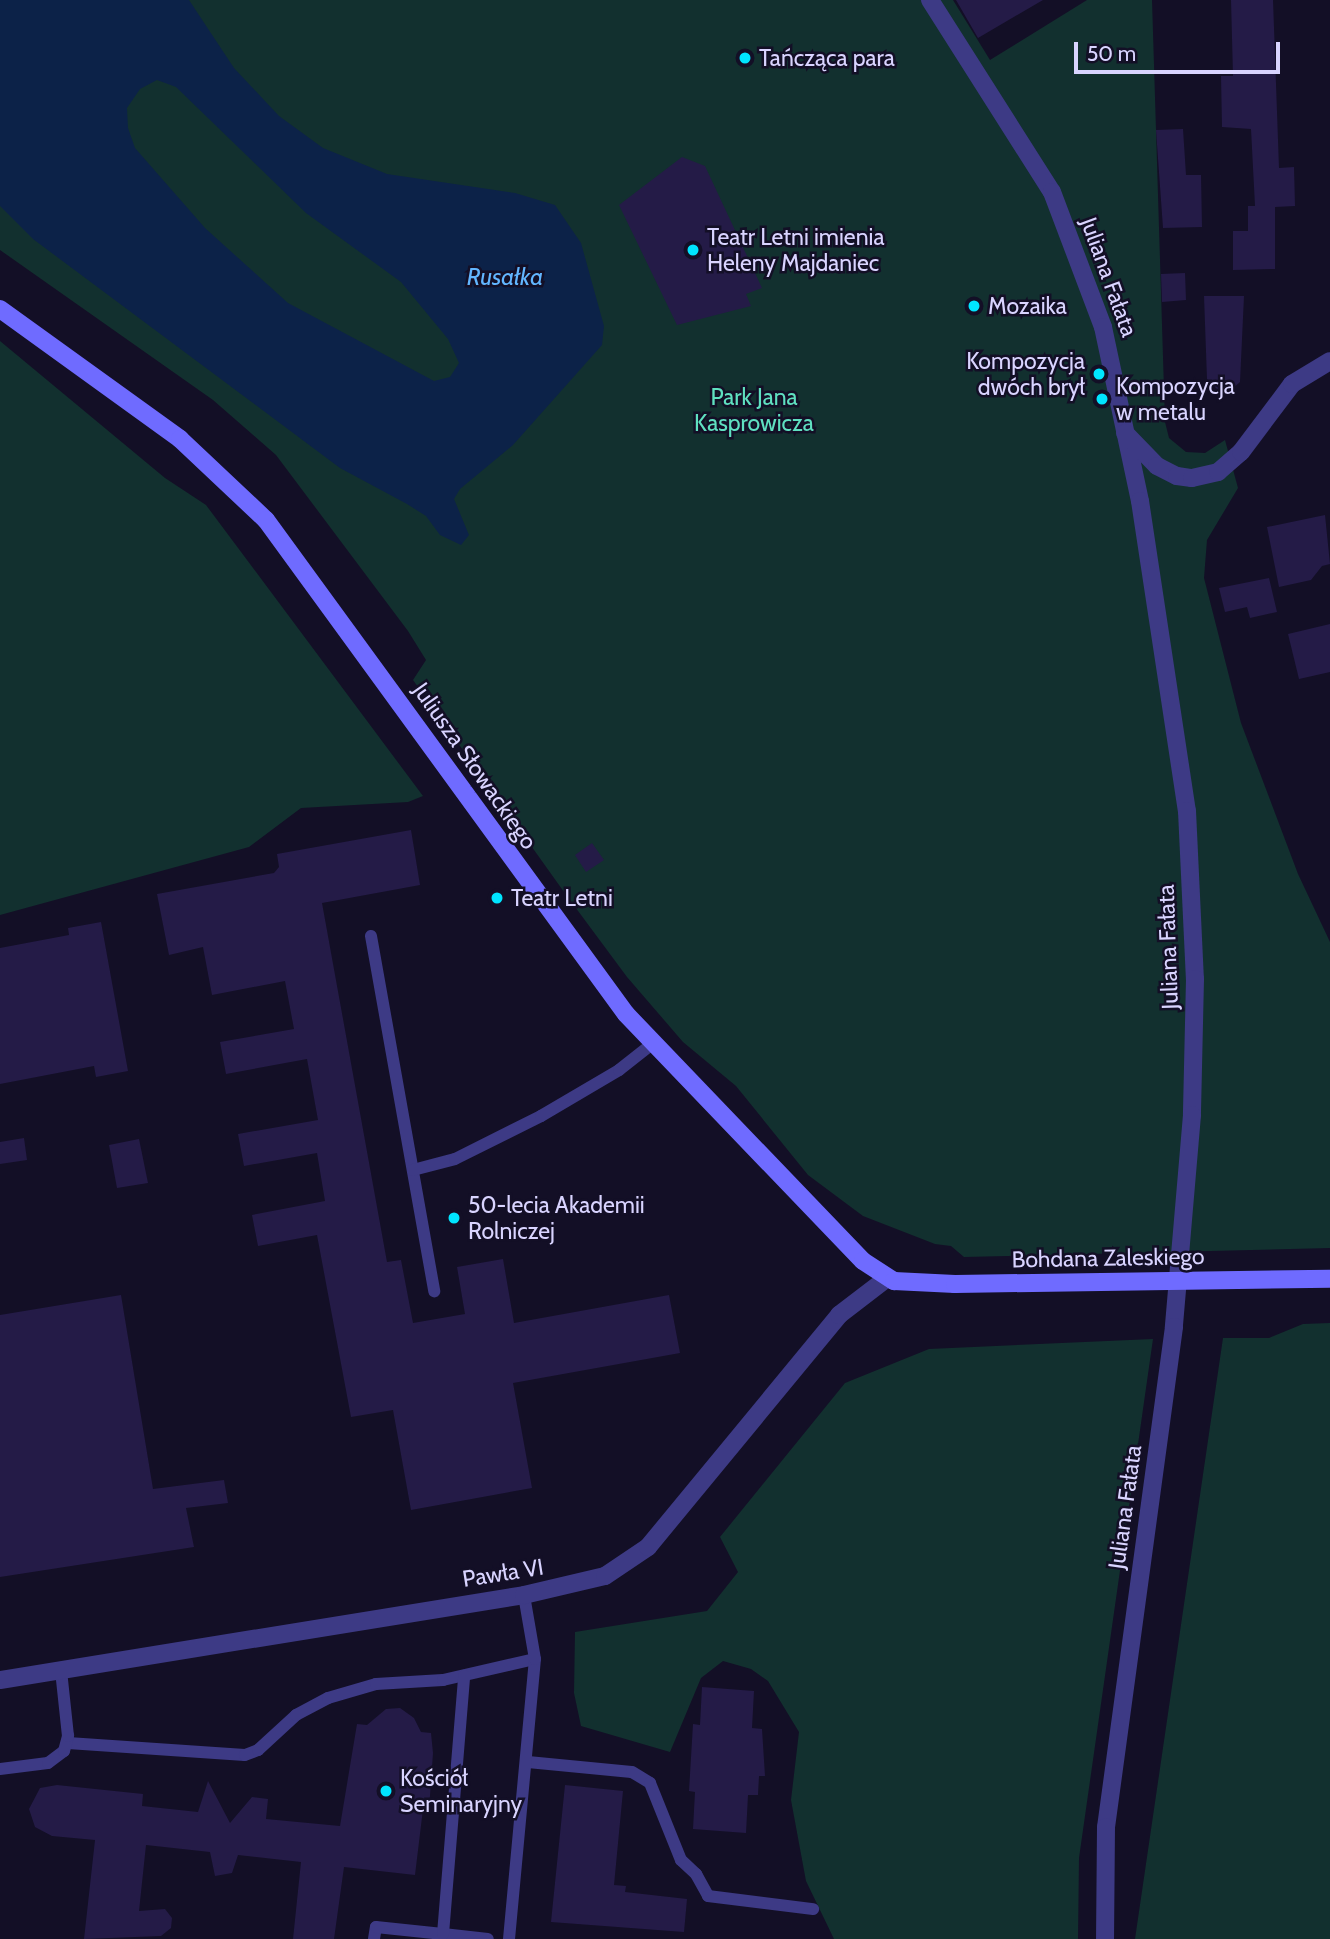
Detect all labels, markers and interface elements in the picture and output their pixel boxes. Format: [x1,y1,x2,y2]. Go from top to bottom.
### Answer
scale bar [1078,28,1284,72]
text: 50 m [1087,41,1136,66]
place label: Tańcząca para [759,44,895,72]
marker: Tańcząca para [737,50,753,66]
street label: Juliana Fałata [1075,214,1143,340]
place label: Teatr Letni imienia Heleny Majdaniec [707,223,884,277]
marker: Teatr Letni imienia Heleny Majdaniec [685,242,701,258]
water label: Rusałka [467,263,543,291]
place label: Mozaika [988,292,1067,320]
marker: Mozaika [966,298,982,314]
place label: Kompozycja dwóch brył [966,347,1085,401]
marker: Kompozycja dwóch brył [1091,366,1107,382]
place label: Kompozycja w metalu [1116,372,1235,426]
park label: Park Jana Kasprowicza [694,383,814,437]
marker: Kompozycja w metalu [1094,391,1110,407]
street label: Juliusza Słowackiego [407,677,543,855]
place label: Teatr Letni [511,884,613,912]
street label: Juliana Fałata [1152,884,1184,1010]
marker: Teatr Letni [489,890,505,906]
place label: 50-lecia Akademii Rolniczej [468,1191,645,1245]
marker: 50-lecia Akademii Rolniczej [446,1210,462,1226]
street label: Bohdana Zaleskiego [1011,1243,1205,1273]
street label: Juliana Fałata [1103,1443,1147,1571]
street label: Pawła VI [460,1553,546,1593]
place label: Kościół Seminaryjny [400,1764,522,1818]
marker: Kościół Seminaryjny [378,1783,394,1799]

